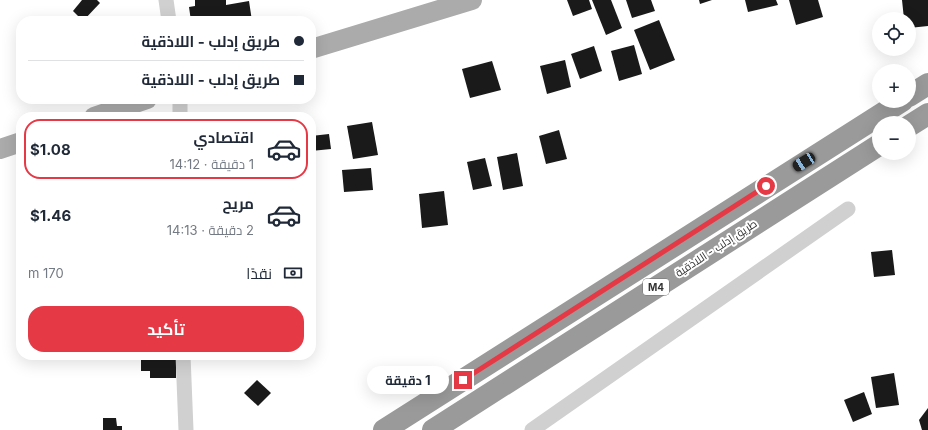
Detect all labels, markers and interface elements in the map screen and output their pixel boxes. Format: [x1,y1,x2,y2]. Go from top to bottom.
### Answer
map controls [872,12,916,160]
button: locate [872,12,916,56]
text: طريق إدلب - اللاذقية [142,32,280,51]
button: + [872,64,916,108]
text: طريق إدلب - اللاذقية [142,70,280,89]
button: − [872,116,916,160]
text: اقتصادي [194,128,254,147]
icon: car [266,131,302,167]
text: $1.08 [30,140,71,159]
car [791,151,817,173]
text: 1 دقيقة · 14:12 [170,156,254,172]
route start [757,177,775,195]
text: مريح [222,194,254,213]
icon: car [266,197,302,233]
text: $1.46 [30,206,71,225]
street label: طريق إدلب - اللاذقية [672,216,760,280]
text: 2 دقيقة · 14:13 [167,222,254,238]
icon: cash [282,262,304,284]
text: نقدًا [246,264,272,283]
text: 170 m [28,265,64,281]
road number: M4 [643,279,669,295]
button: تأكيد [28,306,304,352]
callout: 1 دقيقة [367,366,449,394]
route end [454,371,472,389]
text: 1 دقيقة [385,372,431,388]

